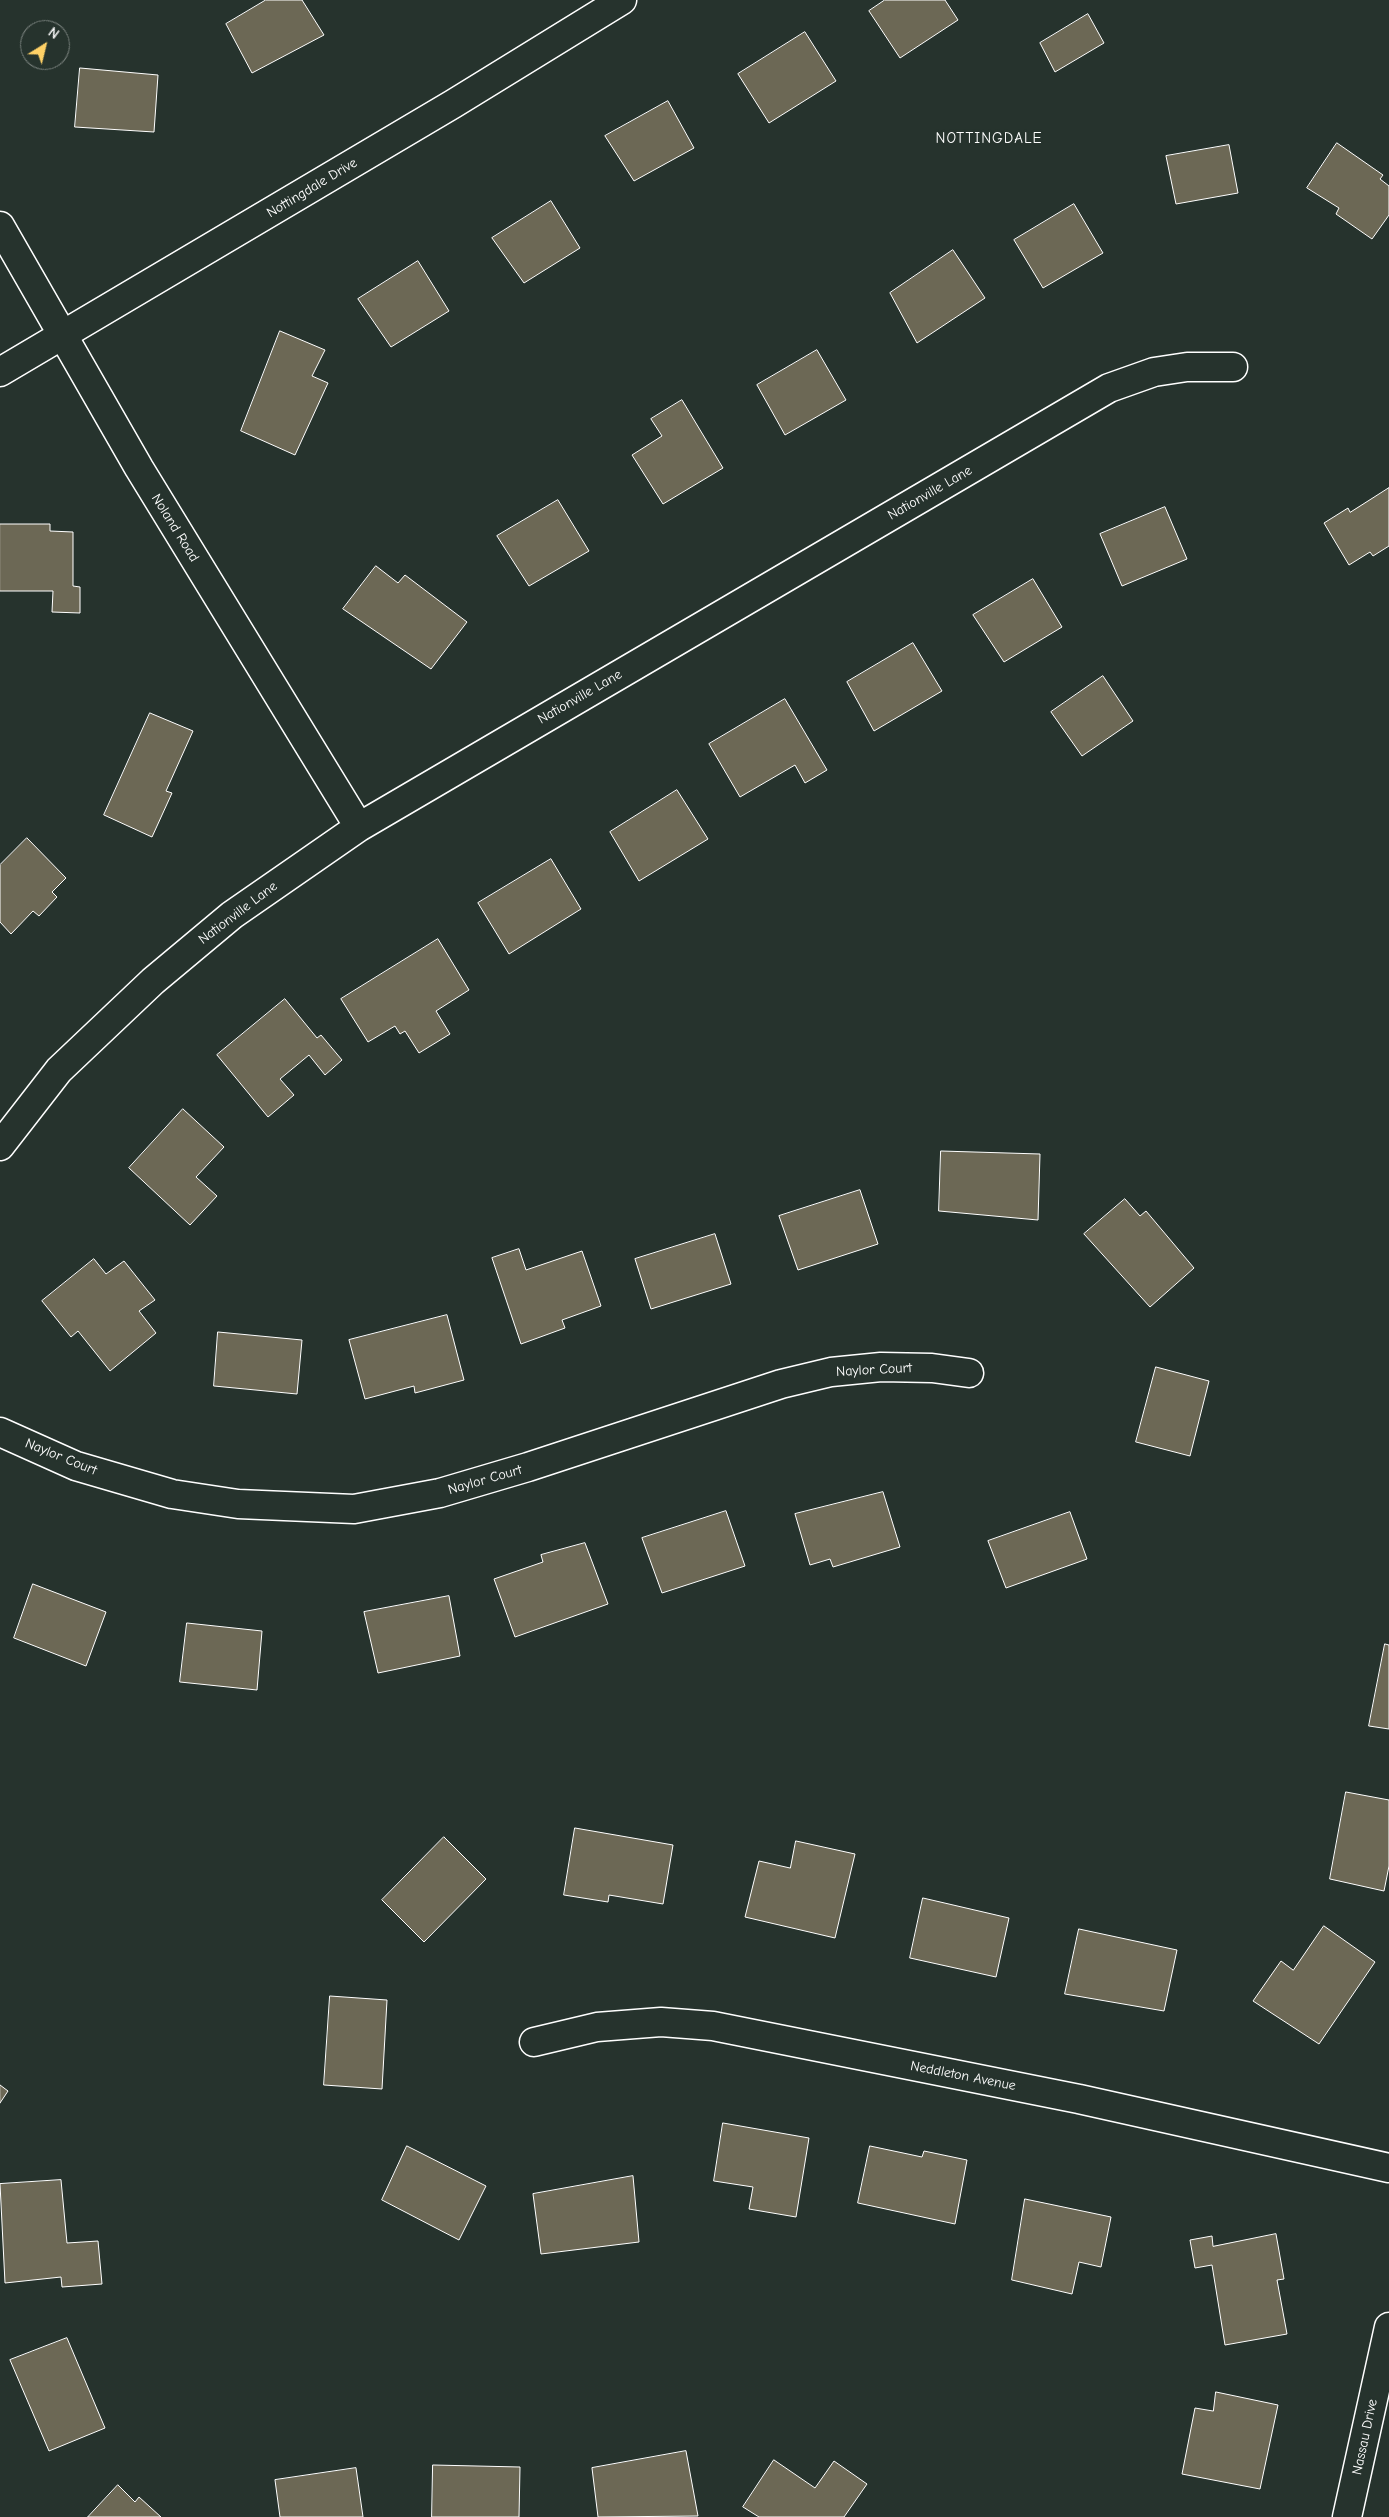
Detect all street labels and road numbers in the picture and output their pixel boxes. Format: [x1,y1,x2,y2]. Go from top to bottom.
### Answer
street label: Nottingdale Drive [264,154,360,222]
street label: Nationville Lane [885,462,975,524]
street label: Noland Road [147,491,203,565]
street label: Nationville Lane [535,666,625,728]
street label: Nationville Lane [195,878,281,948]
street label: Naylor Court [836,1360,912,1380]
street label: Naylor Court [23,1435,99,1479]
street label: Naylor Court [446,1461,524,1499]
street label: Neddleton Avenue [909,2058,1017,2094]
street label: Nassau Drive [1349,2397,1381,2477]

